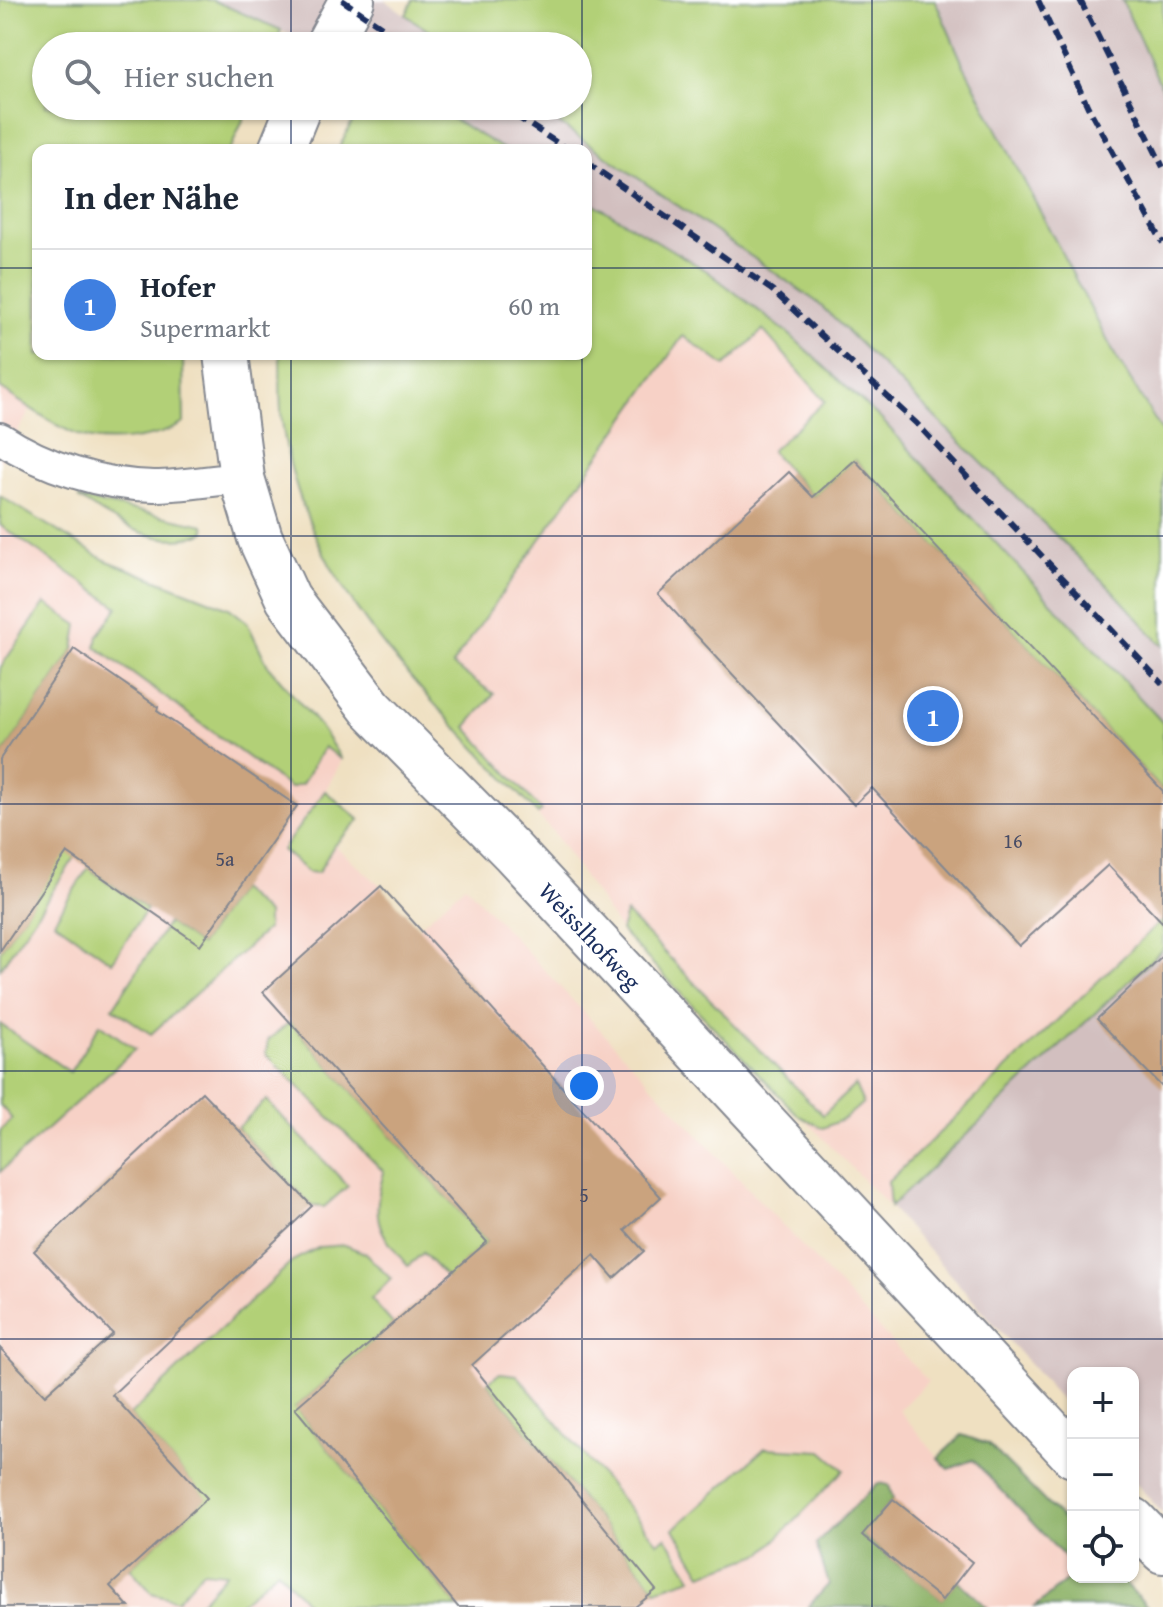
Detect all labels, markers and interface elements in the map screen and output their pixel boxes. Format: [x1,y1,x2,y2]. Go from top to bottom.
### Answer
search box [32,32,592,120]
icon: search [60,54,104,98]
text: Hier suchen [124,54,274,98]
text: In der Nähe [64,172,239,221]
text: Hofer [140,264,216,308]
text: 1 [83,286,97,325]
text: 60 m [508,286,560,325]
text: Supermarkt [140,308,270,347]
pin: 1 [907,686,959,746]
house number: 16 [1003,826,1023,855]
house number: 5a [215,844,235,873]
street label: Weisslhofweg [531,874,649,998]
your location [564,1066,604,1106]
house number: 5 [579,1180,589,1209]
map controls [1067,1367,1139,1583]
button: + [1067,1367,1139,1439]
button: − [1067,1439,1139,1511]
button: locate [1067,1511,1139,1583]

